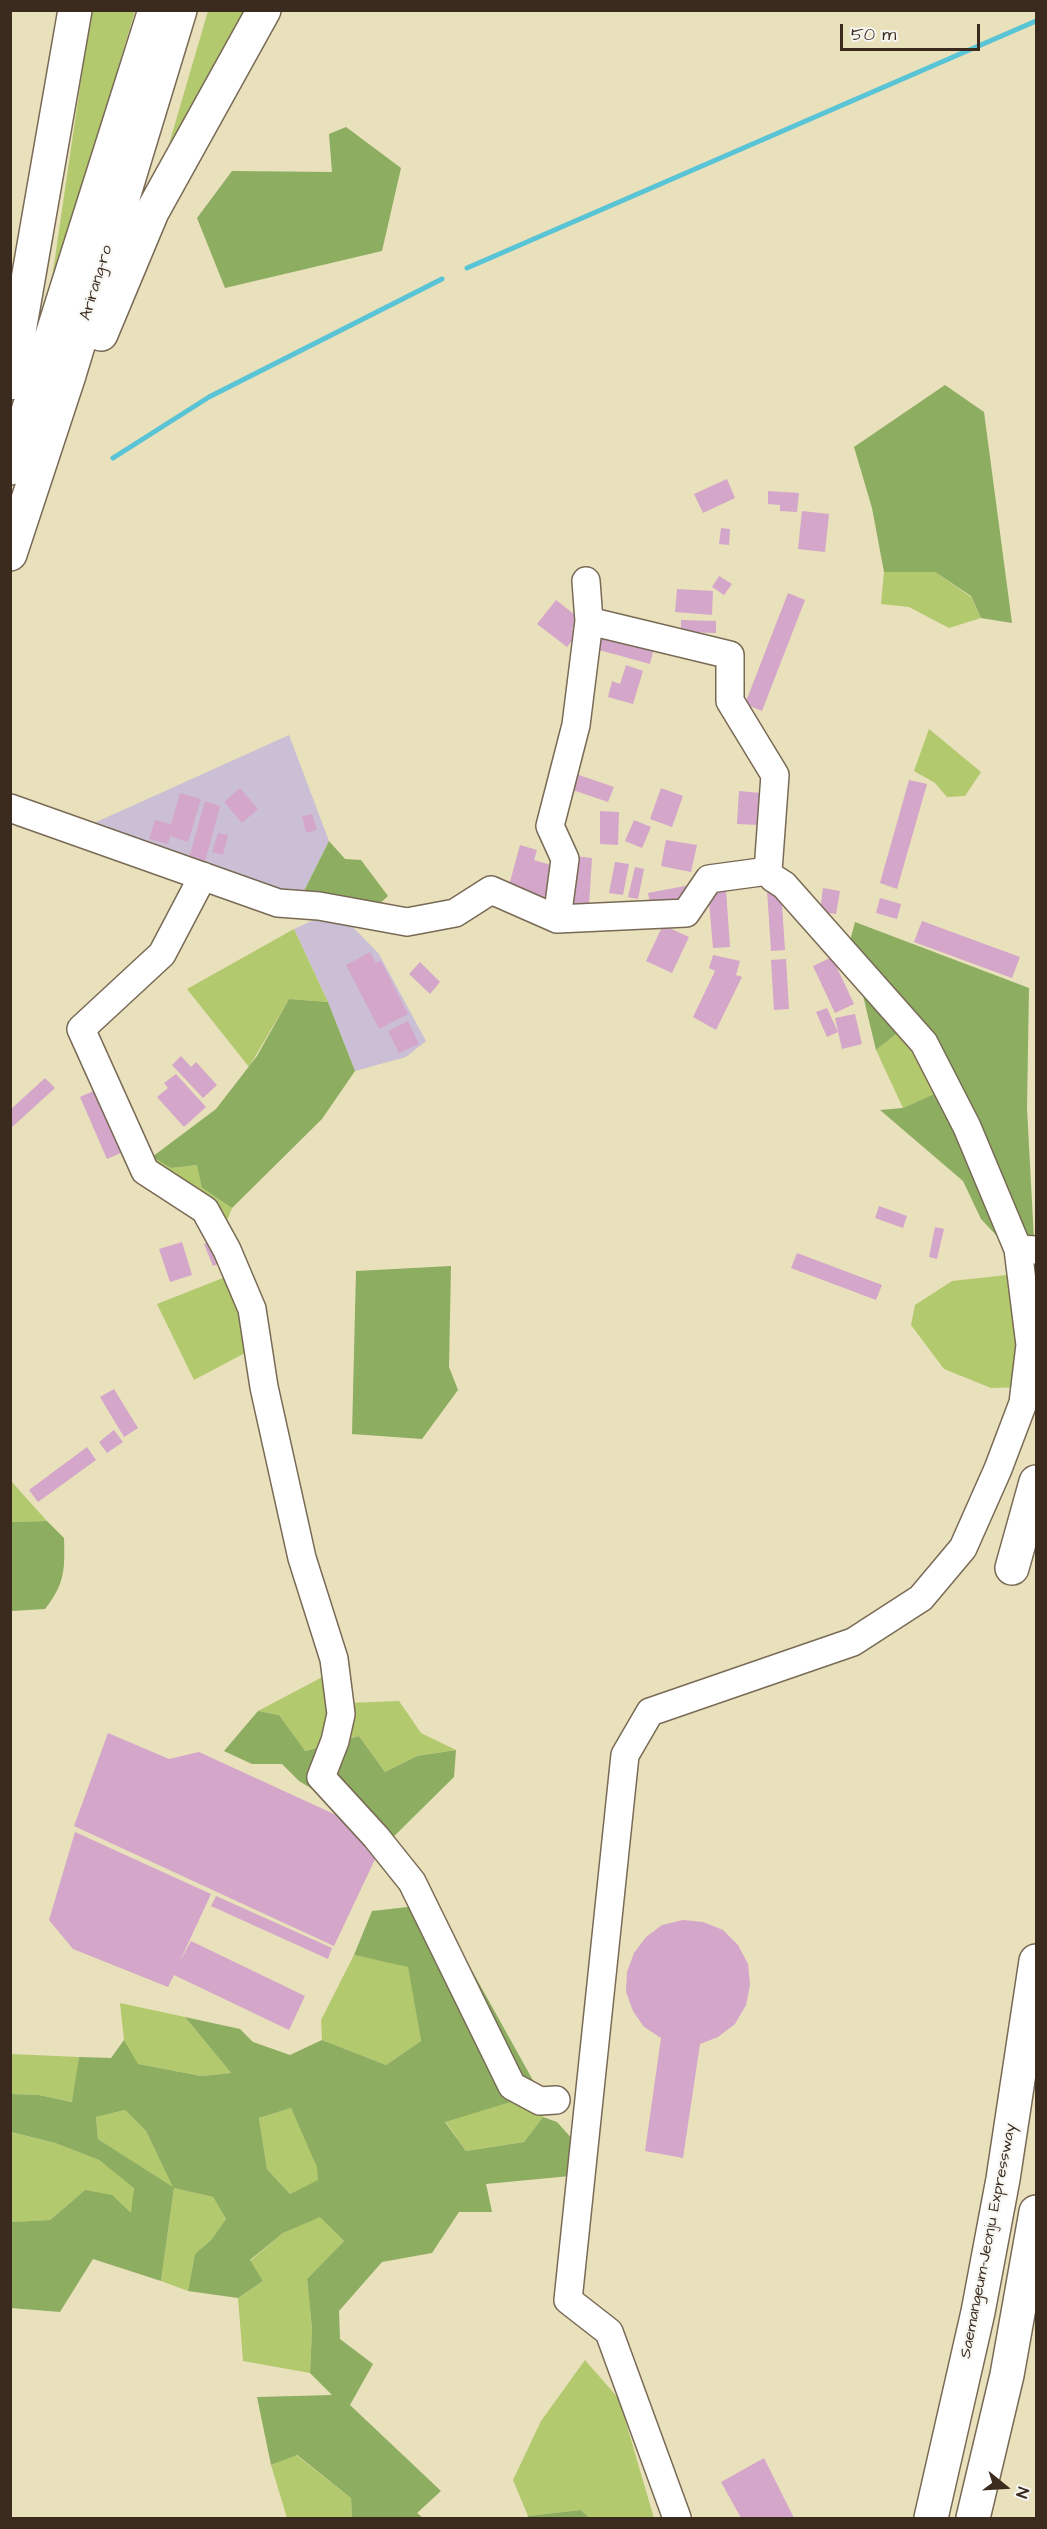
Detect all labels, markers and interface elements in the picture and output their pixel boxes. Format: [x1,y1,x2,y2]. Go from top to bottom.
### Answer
scale bar [843,12,982,50]
text: 50 m [851,22,896,47]
street label: Arirang-ro [76,243,118,323]
street label: Saemangeum-Jeonju Expressway [957,2122,1021,2360]
north arrow [975,2457,1035,2517]
text: N [1010,2484,1034,2501]

